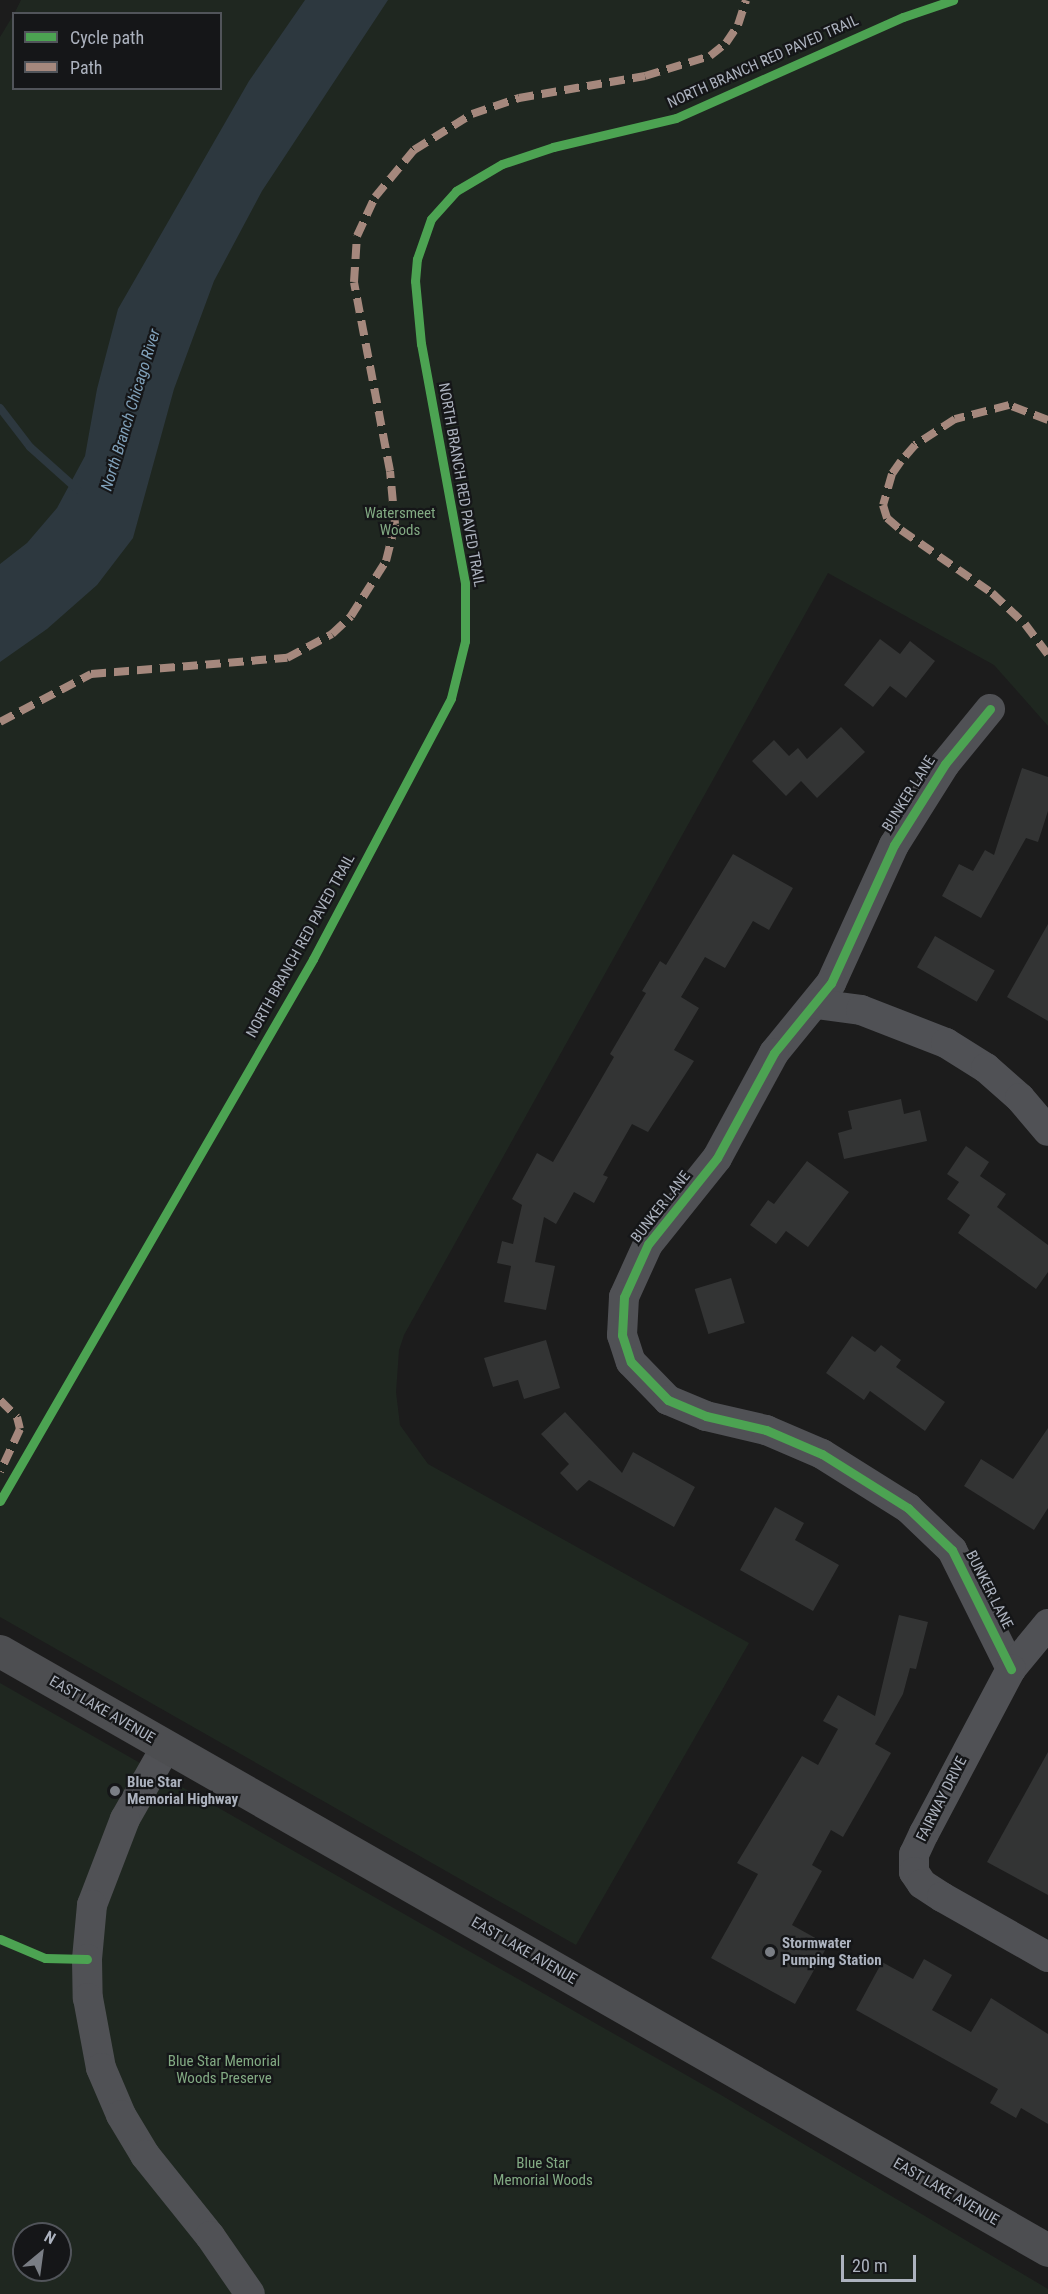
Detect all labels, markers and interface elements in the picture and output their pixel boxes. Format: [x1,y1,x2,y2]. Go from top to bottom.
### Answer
legend [12,12,222,90]
street label: NORTH BRANCH RED PAVED TRAIL [665,12,861,112]
text: Cycle path [70,27,144,48]
text: Path [70,57,103,78]
water label: North Branch Chicago River [97,327,165,493]
street label: NORTH BRANCH RED PAVED TRAIL [434,381,488,589]
park label: Watersmeet Woods [364,504,436,539]
street label: BUNKER LANE [879,753,939,835]
street label: NORTH BRANCH RED PAVED TRAIL [243,851,359,1041]
street label: BUNKER LANE [628,1168,694,1246]
street label: BUNKER LANE [962,1548,1016,1632]
street label: EAST LAKE AVENUE [46,1672,158,1748]
street label: FAIRWAY DRIVE [913,1754,971,1844]
place label: Blue Star Memorial Highway [127,1773,238,1808]
marker: Blue Star Memorial Highway [108,1784,122,1798]
street label: EAST LAKE AVENUE [468,1913,580,1989]
place label: Stormwater Pumping Station [782,1934,882,1969]
marker: Stormwater Pumping Station [763,1945,777,1959]
park label: Blue Star Memorial Woods Preserve [168,2052,280,2087]
park label: Blue Star Memorial Woods [493,2154,593,2189]
street label: EAST LAKE AVENUE [890,2154,1002,2230]
north arrow [12,2222,72,2282]
text: N [41,2227,59,2248]
scale bar [844,2243,919,2281]
text: 20 m [852,2255,887,2276]

